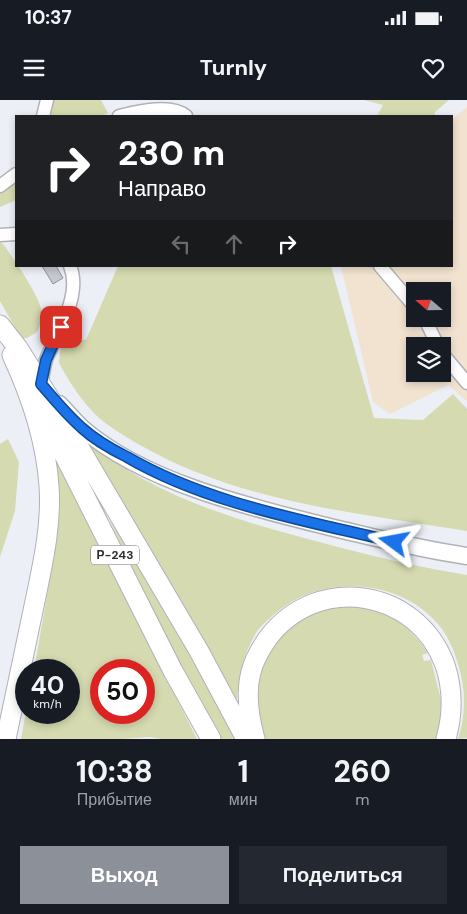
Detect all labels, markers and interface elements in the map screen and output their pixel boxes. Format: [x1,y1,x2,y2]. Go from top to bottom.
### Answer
text: 10:37 [25,5,72,30]
text: Turnly [200,53,267,82]
icon: menu [20,54,48,82]
icon: heart [419,54,447,82]
text: 230 m [118,130,225,176]
icon: right [35,135,100,200]
text: Направо [118,174,206,203]
icon: left [167,230,195,258]
icon: ahead [220,230,248,258]
icon: right [273,230,301,258]
north arrow [406,282,451,328]
map controls [406,282,451,382]
pin [40,306,82,348]
icon: arrive [47,313,75,341]
button: layers [406,337,451,382]
position arrow [367,515,419,567]
road number: Р-243 [91,546,139,564]
speed limit sign: 50 [90,659,155,724]
text: 40 [31,669,64,702]
text: km/h [33,696,62,712]
text: 10:38 [76,752,153,791]
text: 1 [238,752,249,791]
text: 260 [334,752,391,791]
text: Прибытие [77,789,152,810]
text: мин [229,789,258,810]
text: m [355,789,369,810]
button: Выход [20,846,229,904]
button: Поделиться [239,846,447,904]

